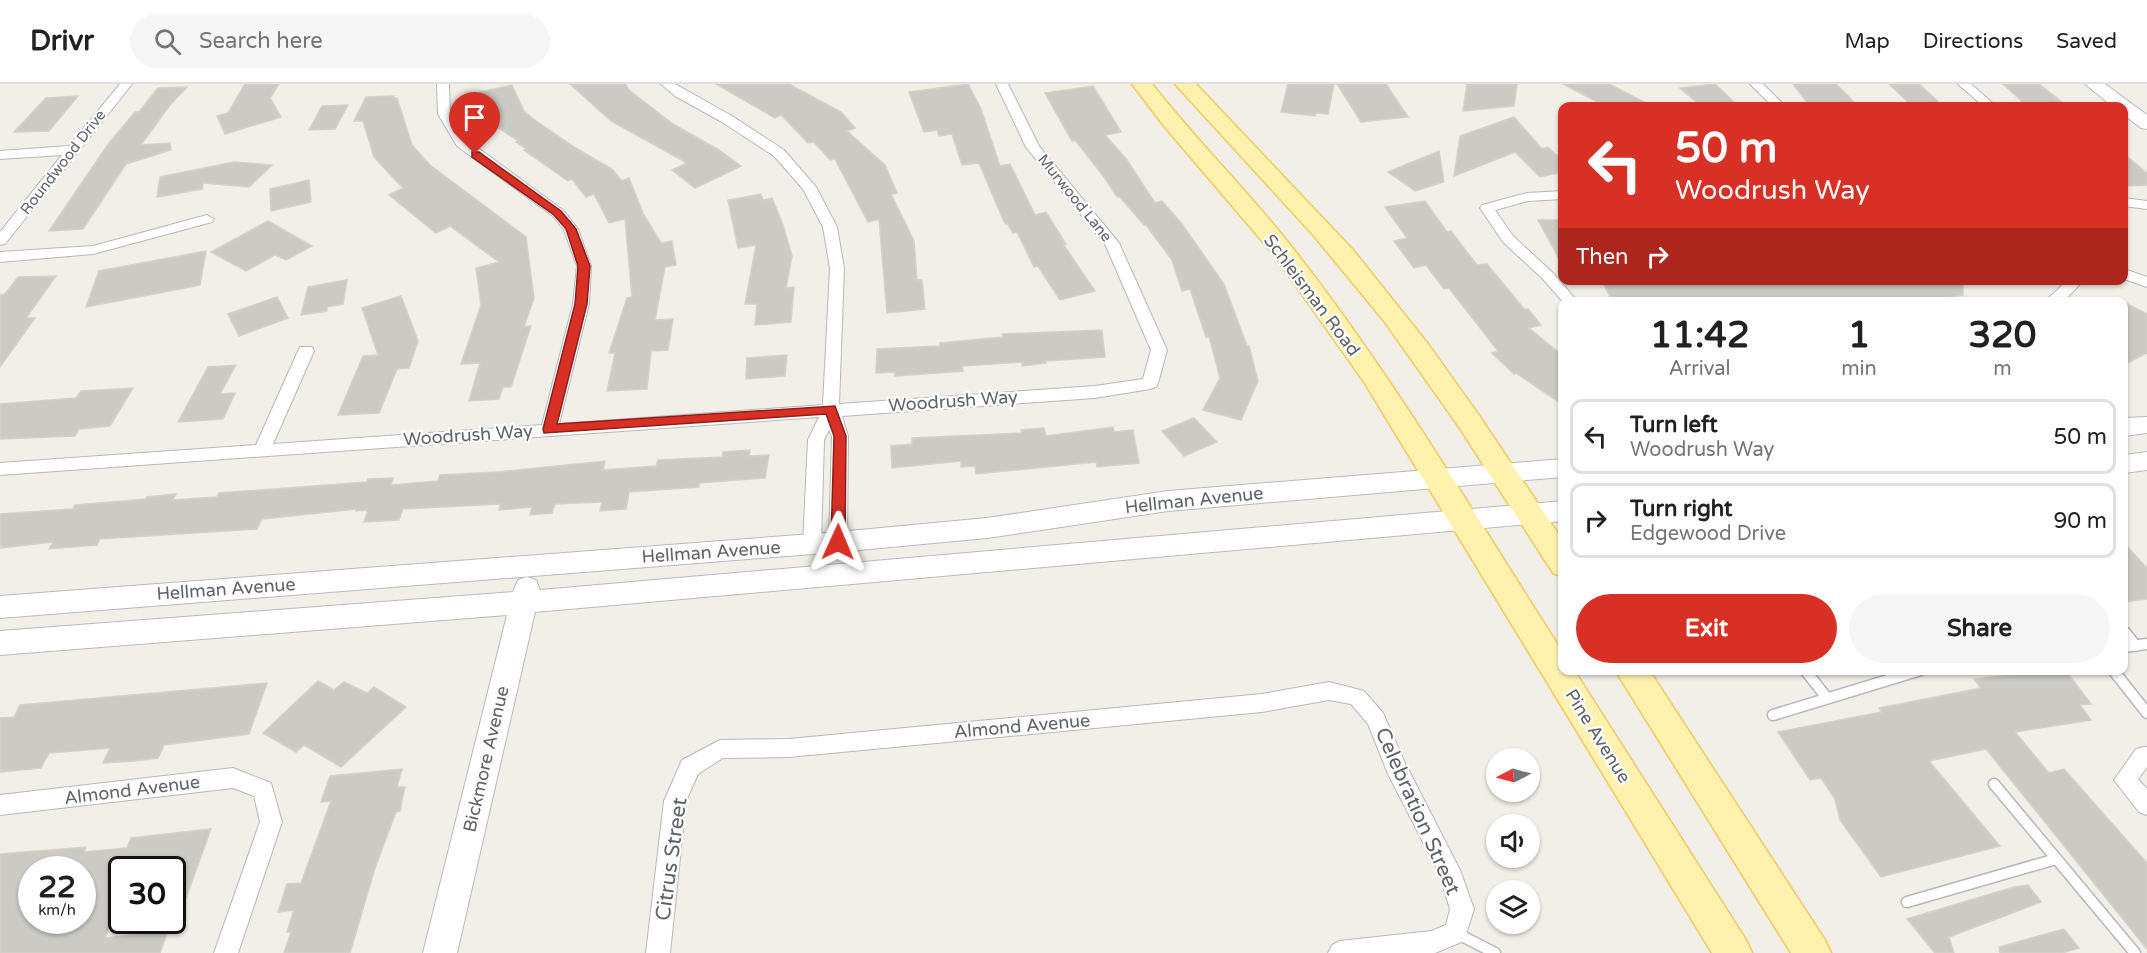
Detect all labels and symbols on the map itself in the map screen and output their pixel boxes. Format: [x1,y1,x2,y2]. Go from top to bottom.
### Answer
pin [449,92,500,154]
street label: Roundwood Drive [17,106,109,218]
street label: Murwood Lane [1034,151,1116,245]
street label: Schleisman Road [1259,230,1365,360]
street label: Woodrush Way [887,385,1019,417]
street label: Woodrush Way [402,419,534,451]
street label: Hellman Avenue [1124,482,1264,518]
position arrow [806,510,870,574]
street label: Hellman Avenue [641,536,781,568]
street label: Hellman Avenue [156,573,296,605]
street label: Bickmore Avenue [458,684,514,834]
street label: Pine Avenue [1560,685,1636,787]
street label: Almond Avenue [953,709,1091,743]
street label: Celebration Street [1369,724,1466,899]
north arrow [1486,748,1540,802]
street label: Almond Avenue [63,771,201,809]
street label: Citrus Street [650,796,693,922]
speed limit sign: 30 [108,856,186,934]

